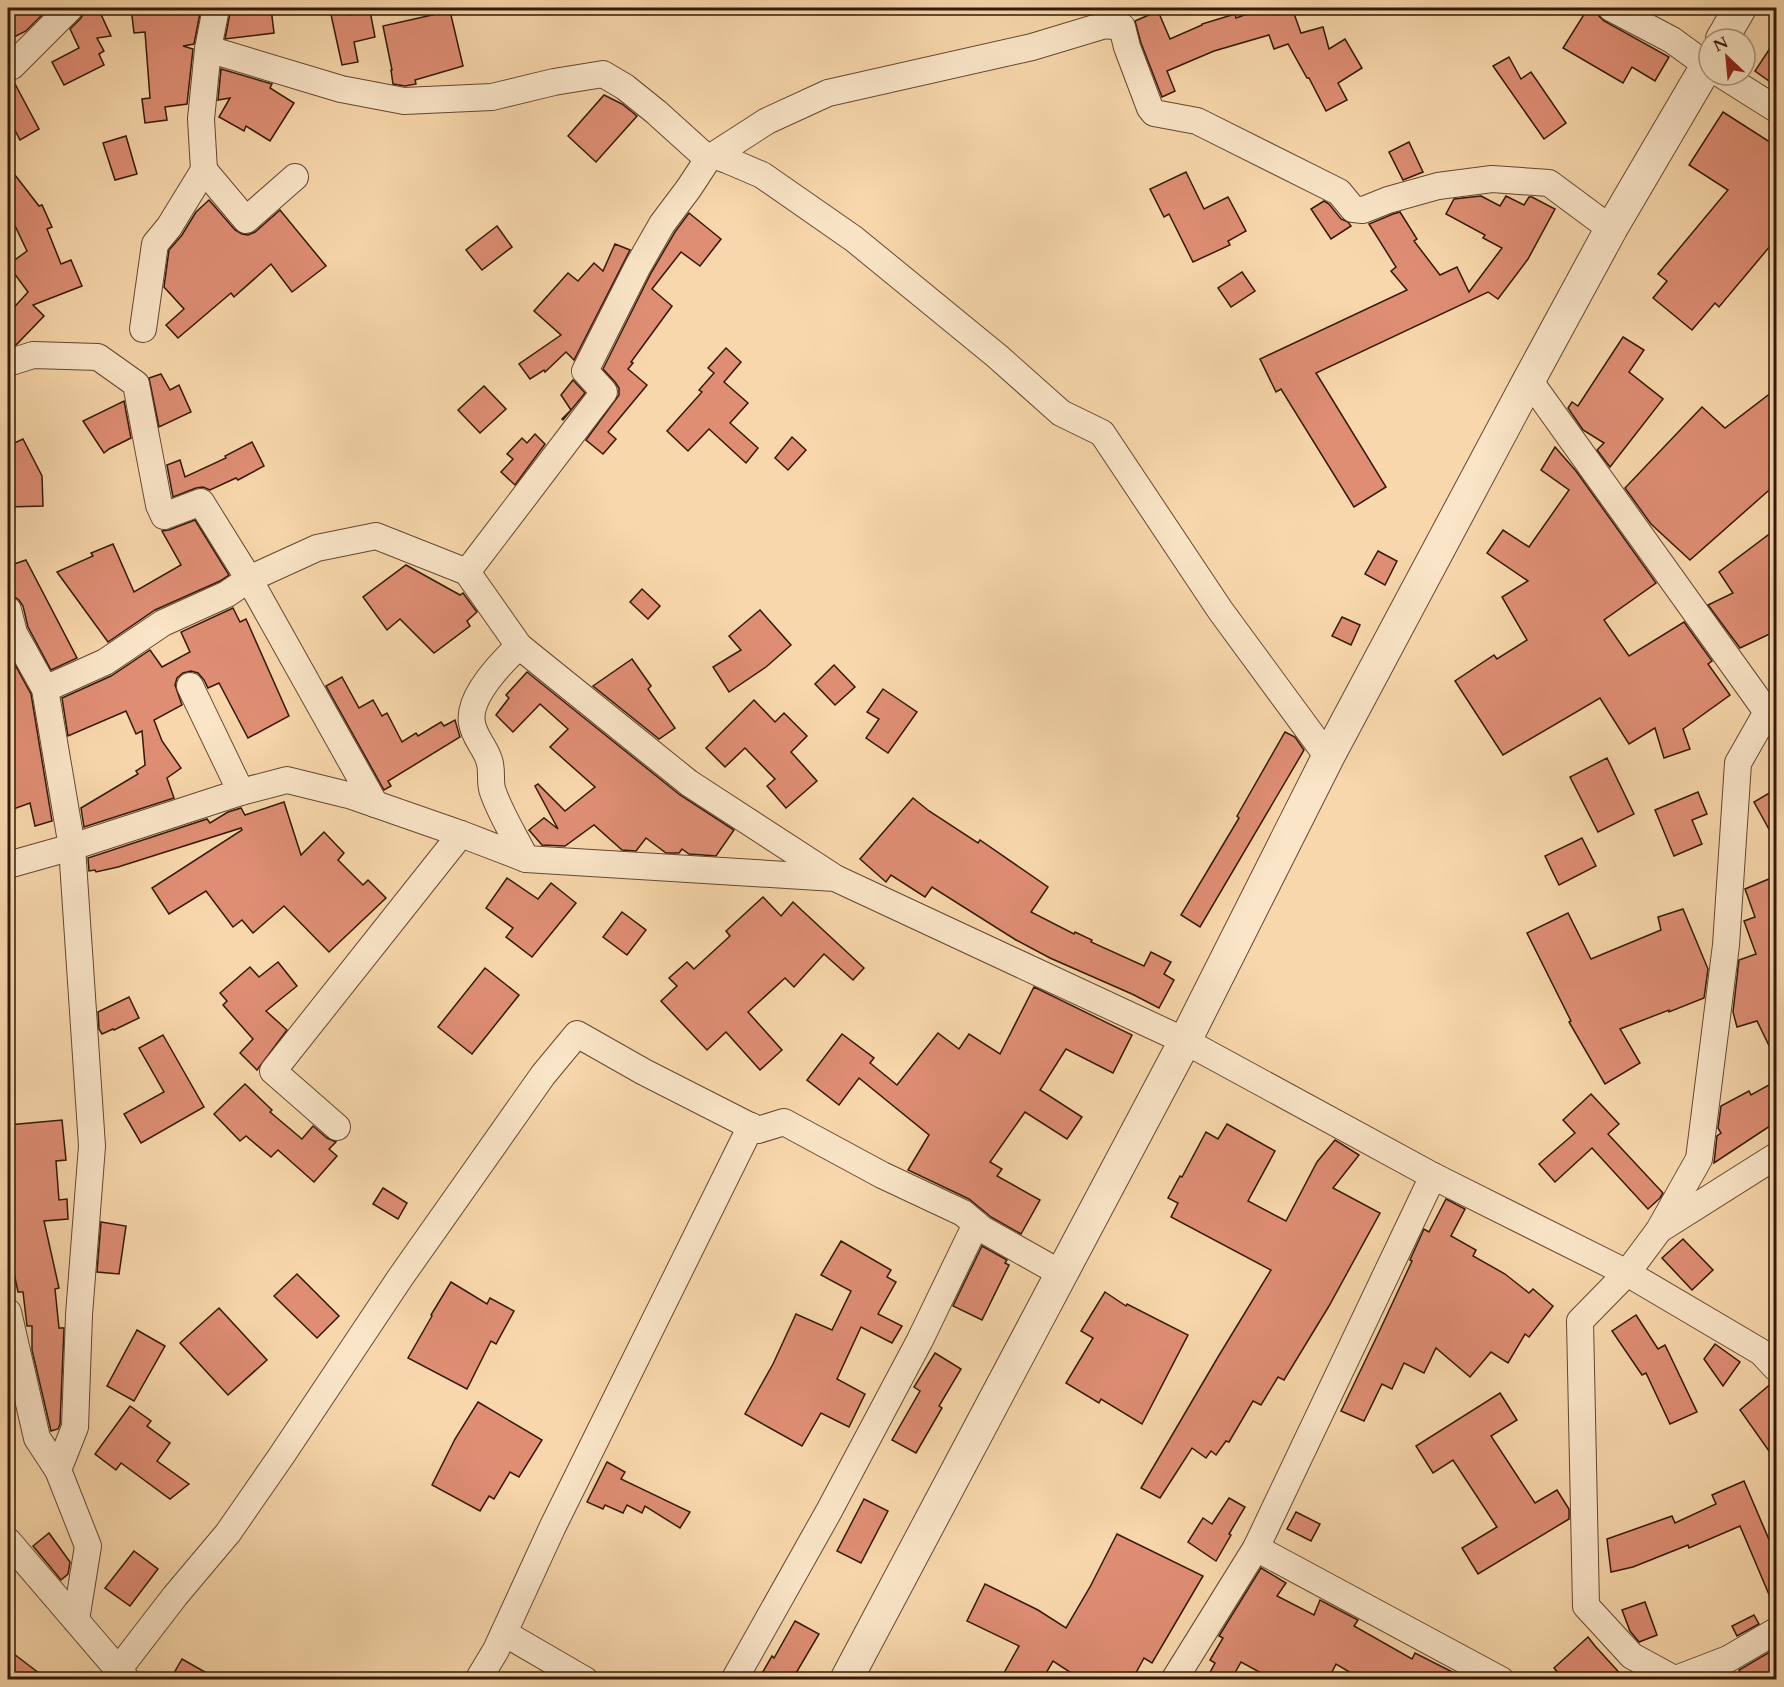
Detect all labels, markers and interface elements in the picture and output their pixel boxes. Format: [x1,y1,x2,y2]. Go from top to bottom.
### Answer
north arrow [1697,27,1757,87]
text: N [1710,31,1732,57]

